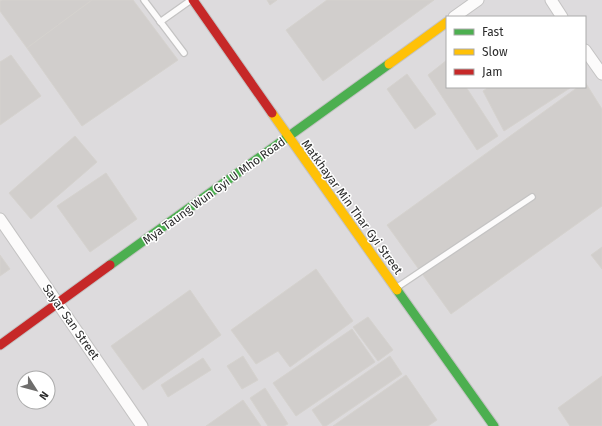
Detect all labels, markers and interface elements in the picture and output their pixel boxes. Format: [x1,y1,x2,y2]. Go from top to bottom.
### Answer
legend [446,16,586,88]
text: Fast [482,25,504,39]
text: Slow [482,45,508,59]
text: Jam [482,65,502,79]
street label: Mya Taung Wun Gyi U Mho Road [140,135,288,247]
street label: Matkhayar Min Thar Gyi Street [298,137,406,278]
street label: Sayar San Street [40,282,103,363]
north arrow [16,370,56,410]
text: N [36,389,51,402]

